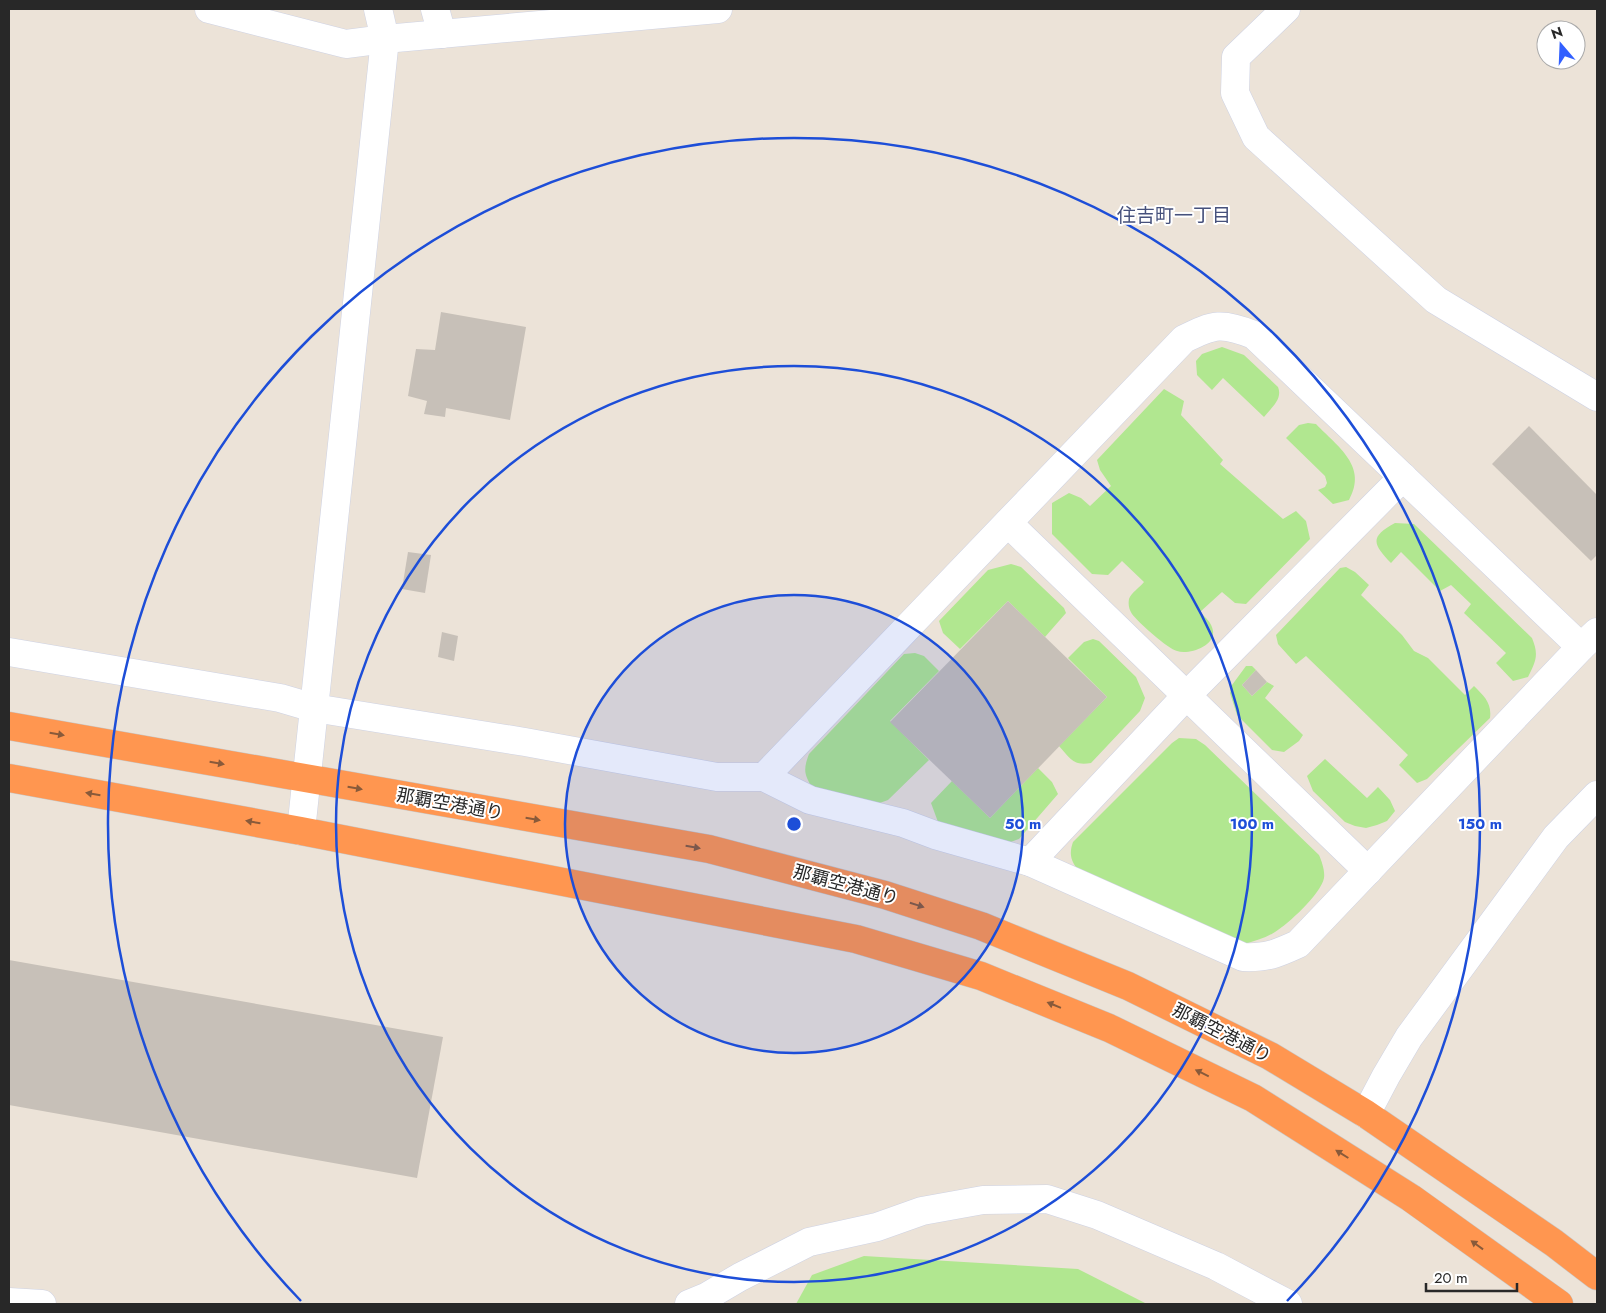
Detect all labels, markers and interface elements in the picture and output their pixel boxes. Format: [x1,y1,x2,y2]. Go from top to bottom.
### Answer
north arrow [1536,20,1586,70]
text: N [1548,21,1565,44]
district label: 住吉町一丁目 [1117,202,1231,229]
one-way arrow [49,731,65,739]
one-way arrow [209,759,225,767]
street label: 那覇空港通り [395,782,505,826]
one-way arrow [348,784,364,792]
one-way arrow [84,789,100,797]
text: 50 m [1005,813,1041,835]
text: 100 m [1230,813,1274,835]
text: 150 m [1458,813,1502,835]
one-way arrow [525,815,541,823]
centre of rings [785,815,803,833]
one-way arrow [244,818,260,826]
one-way arrow [685,843,701,851]
street label: 那覇空港通り [790,858,902,912]
one-way arrow [910,902,925,910]
street label: 那覇空港通り [1168,997,1276,1069]
one-way arrow [1047,1001,1061,1009]
one-way arrow [1194,1069,1209,1077]
one-way arrow [1336,1150,1349,1159]
one-way arrow [1470,1240,1484,1250]
scale bar [1426,1260,1517,1292]
text: 20 m [1434,1267,1468,1289]

